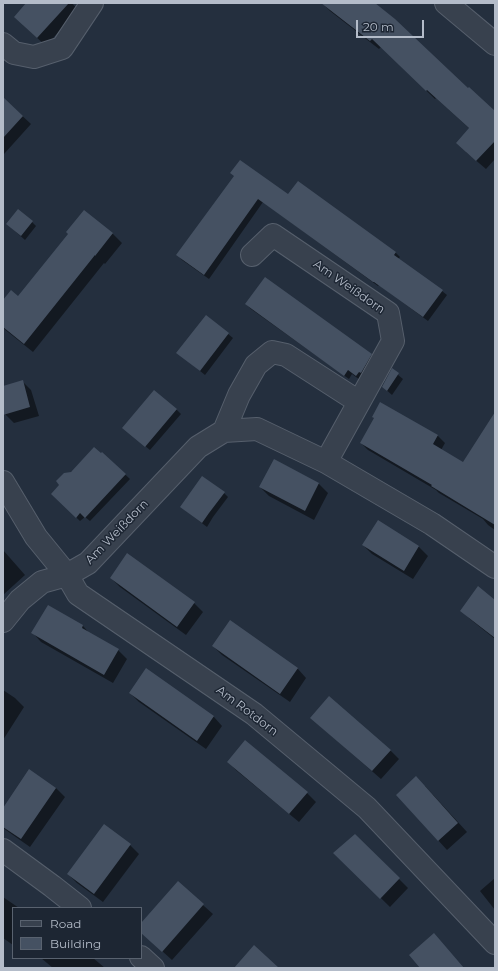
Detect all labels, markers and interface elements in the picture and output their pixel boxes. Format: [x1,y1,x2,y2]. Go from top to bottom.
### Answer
scale bar [358,12,426,38]
text: 20 m [363,19,394,34]
street label: Am Weißdorn [310,257,388,317]
street label: Am Weißdorn [83,497,151,567]
street label: Am Rotdorn [213,683,281,739]
legend [12,907,142,959]
text: Road [50,916,81,931]
text: Building [50,936,101,951]

